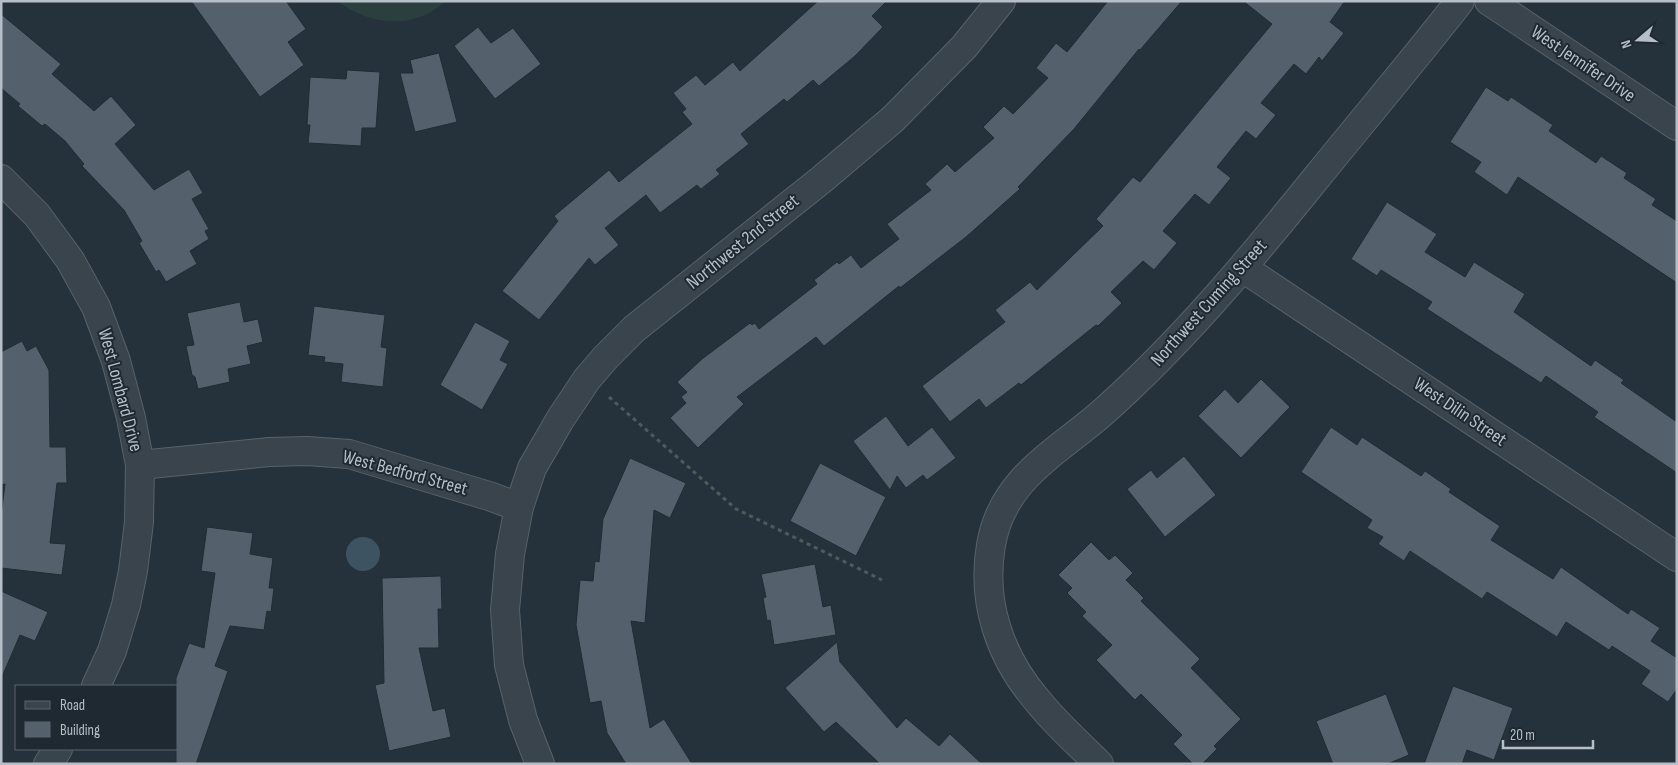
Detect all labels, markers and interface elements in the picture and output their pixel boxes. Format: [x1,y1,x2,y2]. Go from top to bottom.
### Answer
north arrow [1613,15,1663,65]
street label: West Jennifer Drive [1526,21,1640,107]
text: N [1617,38,1635,50]
street label: Northwest 2nd Street [682,190,804,294]
street label: Northwest Cuming Street [1146,235,1272,371]
street label: West Lombard Drive [92,326,148,454]
street label: West Dilin Street [1409,373,1511,452]
street label: West Bedford Street [340,445,470,501]
legend [15,685,178,750]
text: Road [60,696,85,715]
scale bar [1503,718,1593,750]
text: Building [60,721,100,740]
text: 20 m [1510,726,1535,745]

